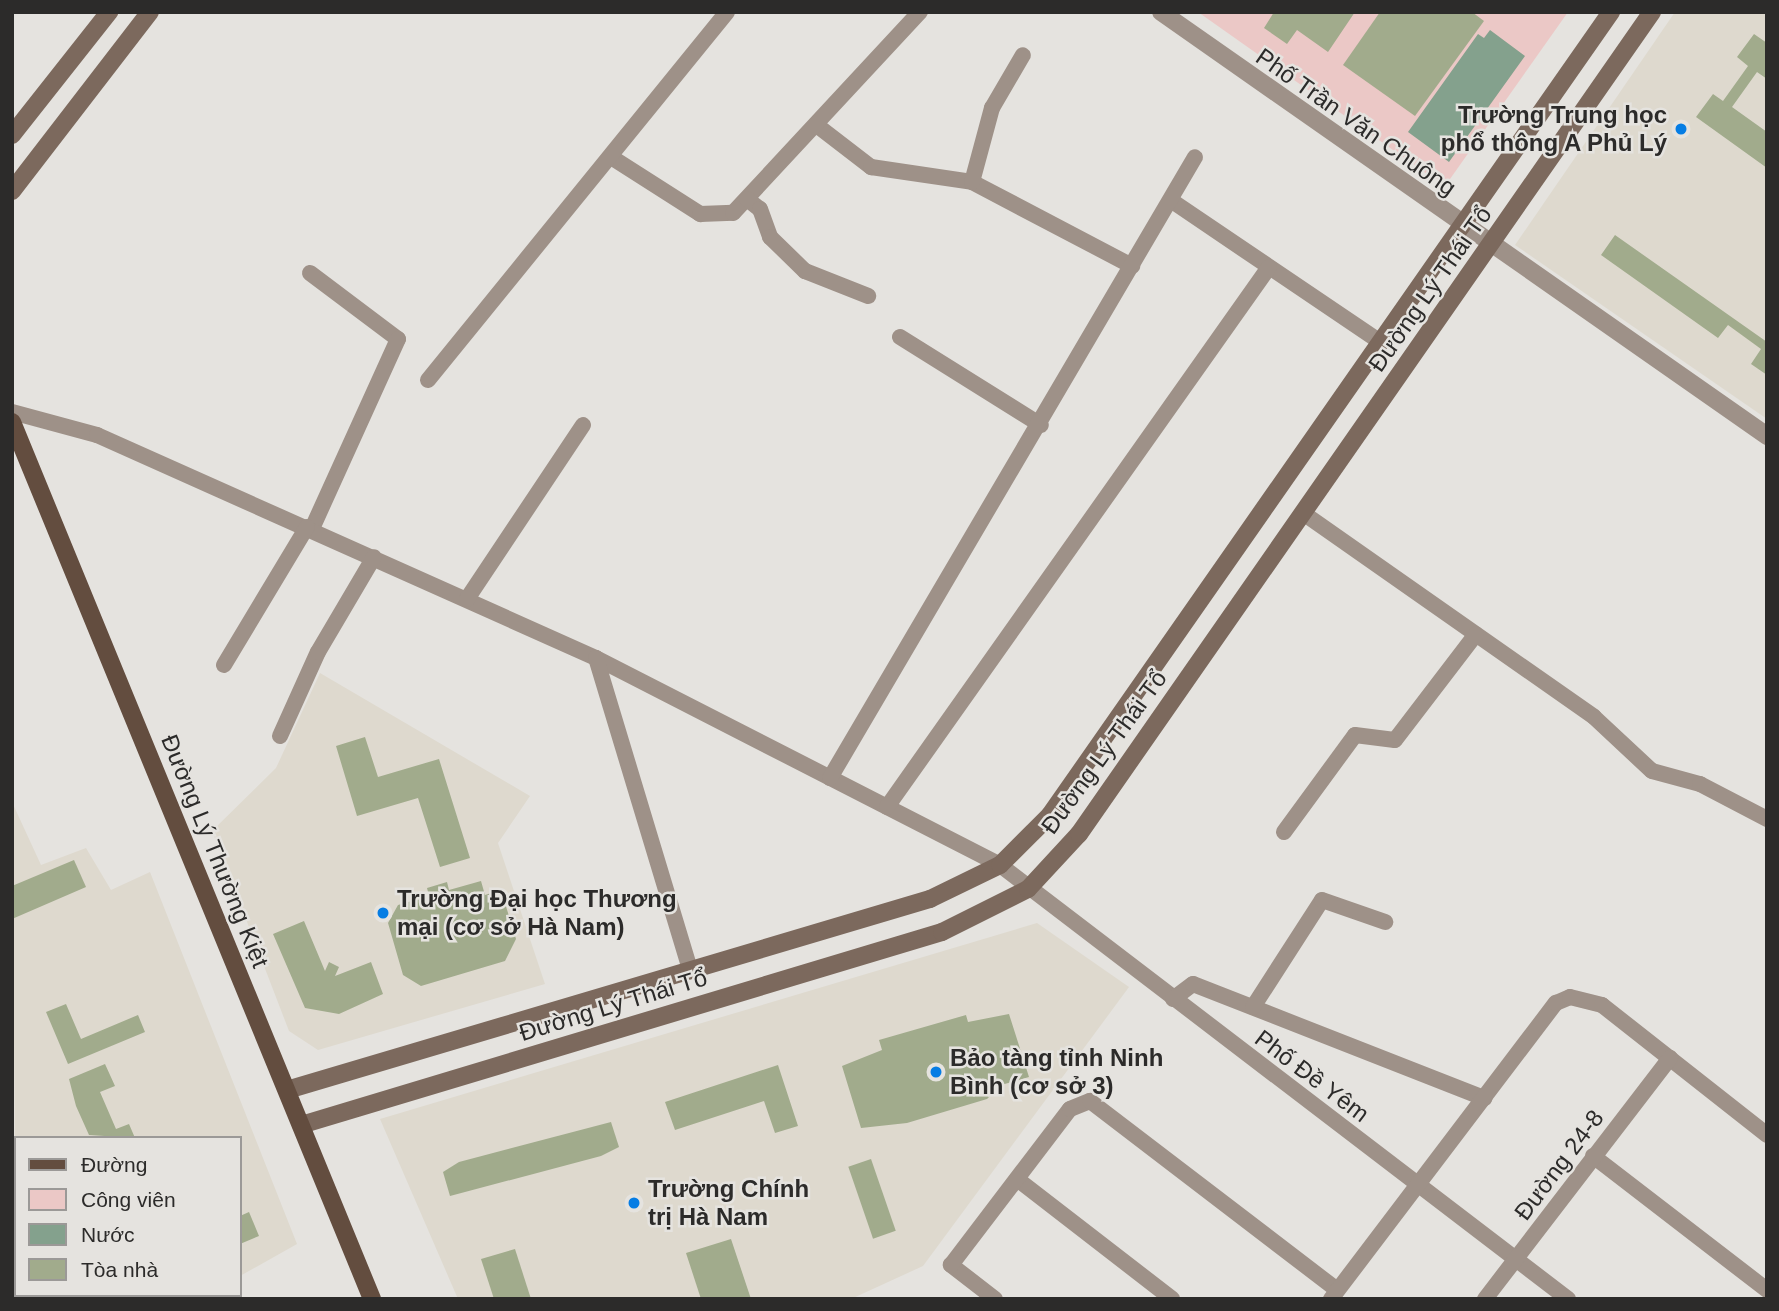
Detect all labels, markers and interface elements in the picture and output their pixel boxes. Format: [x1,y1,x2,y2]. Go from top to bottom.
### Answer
street label: Phố Trần Văn Chuông [1250,42,1462,202]
place label: Trường Trung học phổ thông A Phủ Lý [1439,101,1667,157]
marker: Trường Trung học phổ thông A Phủ Lý [1673,121,1689,137]
street label: Đường Lý Thái Tổ [1362,201,1498,377]
street label: Đường Lý Thái Tổ [1035,664,1173,840]
street label: Đường Lý Thường Kiệt [155,730,275,972]
place label: Trường Đại học Thương mại (cơ sở Hà Nam) [397,885,677,941]
marker: Trường Đại học Thương mại (cơ sở Hà Nam) [375,905,391,921]
street label: Đường Lý Thái Tổ [515,963,711,1047]
street label: Phố Đề Yêm [1249,1024,1375,1128]
place label: Bảo tàng tỉnh Ninh Bình (cơ sở 3) [950,1044,1163,1100]
marker: Bảo tàng tỉnh Ninh Bình (cơ sở 3) [928,1064,944,1080]
street label: Đường 24-8 [1508,1104,1610,1226]
legend [14,1136,242,1297]
text: Đường [81,1153,147,1176]
place label: Trường Chính trị Hà Nam [648,1175,809,1231]
text: Công viên [81,1188,176,1211]
marker: Trường Chính trị Hà Nam [626,1195,642,1211]
text: Nước [81,1223,135,1246]
text: Tòa nhà [81,1258,158,1281]

